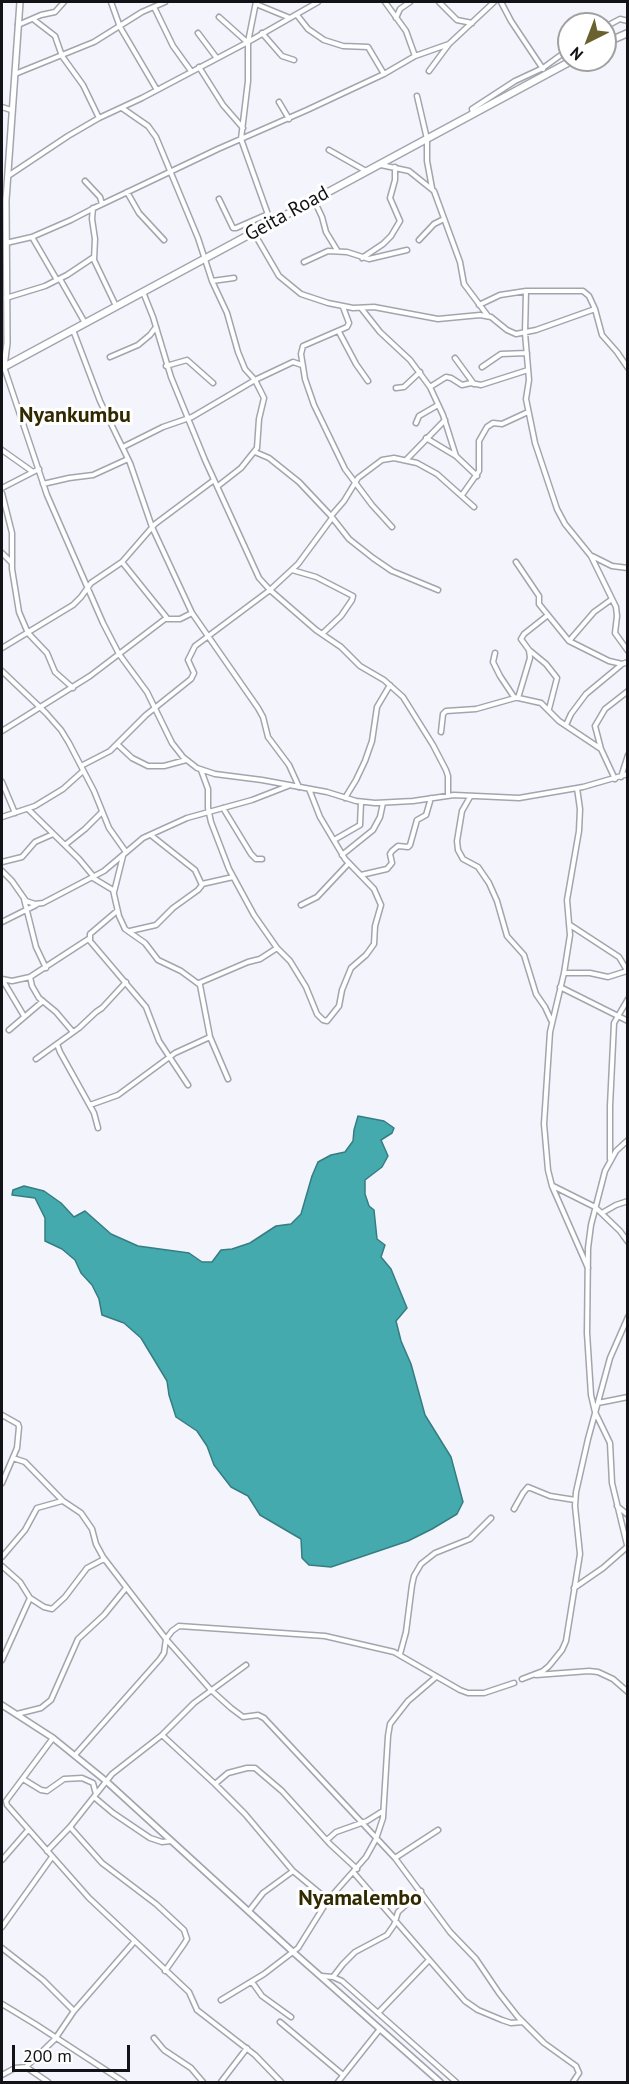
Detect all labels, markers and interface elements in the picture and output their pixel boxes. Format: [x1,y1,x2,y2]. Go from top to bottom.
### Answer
north arrow [557,12,617,72]
text: N [566,43,587,65]
street label: Geita Road [241,181,333,247]
district label: Nyankumbu [19,403,131,429]
district label: Nyamalembo [298,1886,422,1912]
scale bar [15,2033,134,2071]
text: 200 m [23,2044,72,2067]

